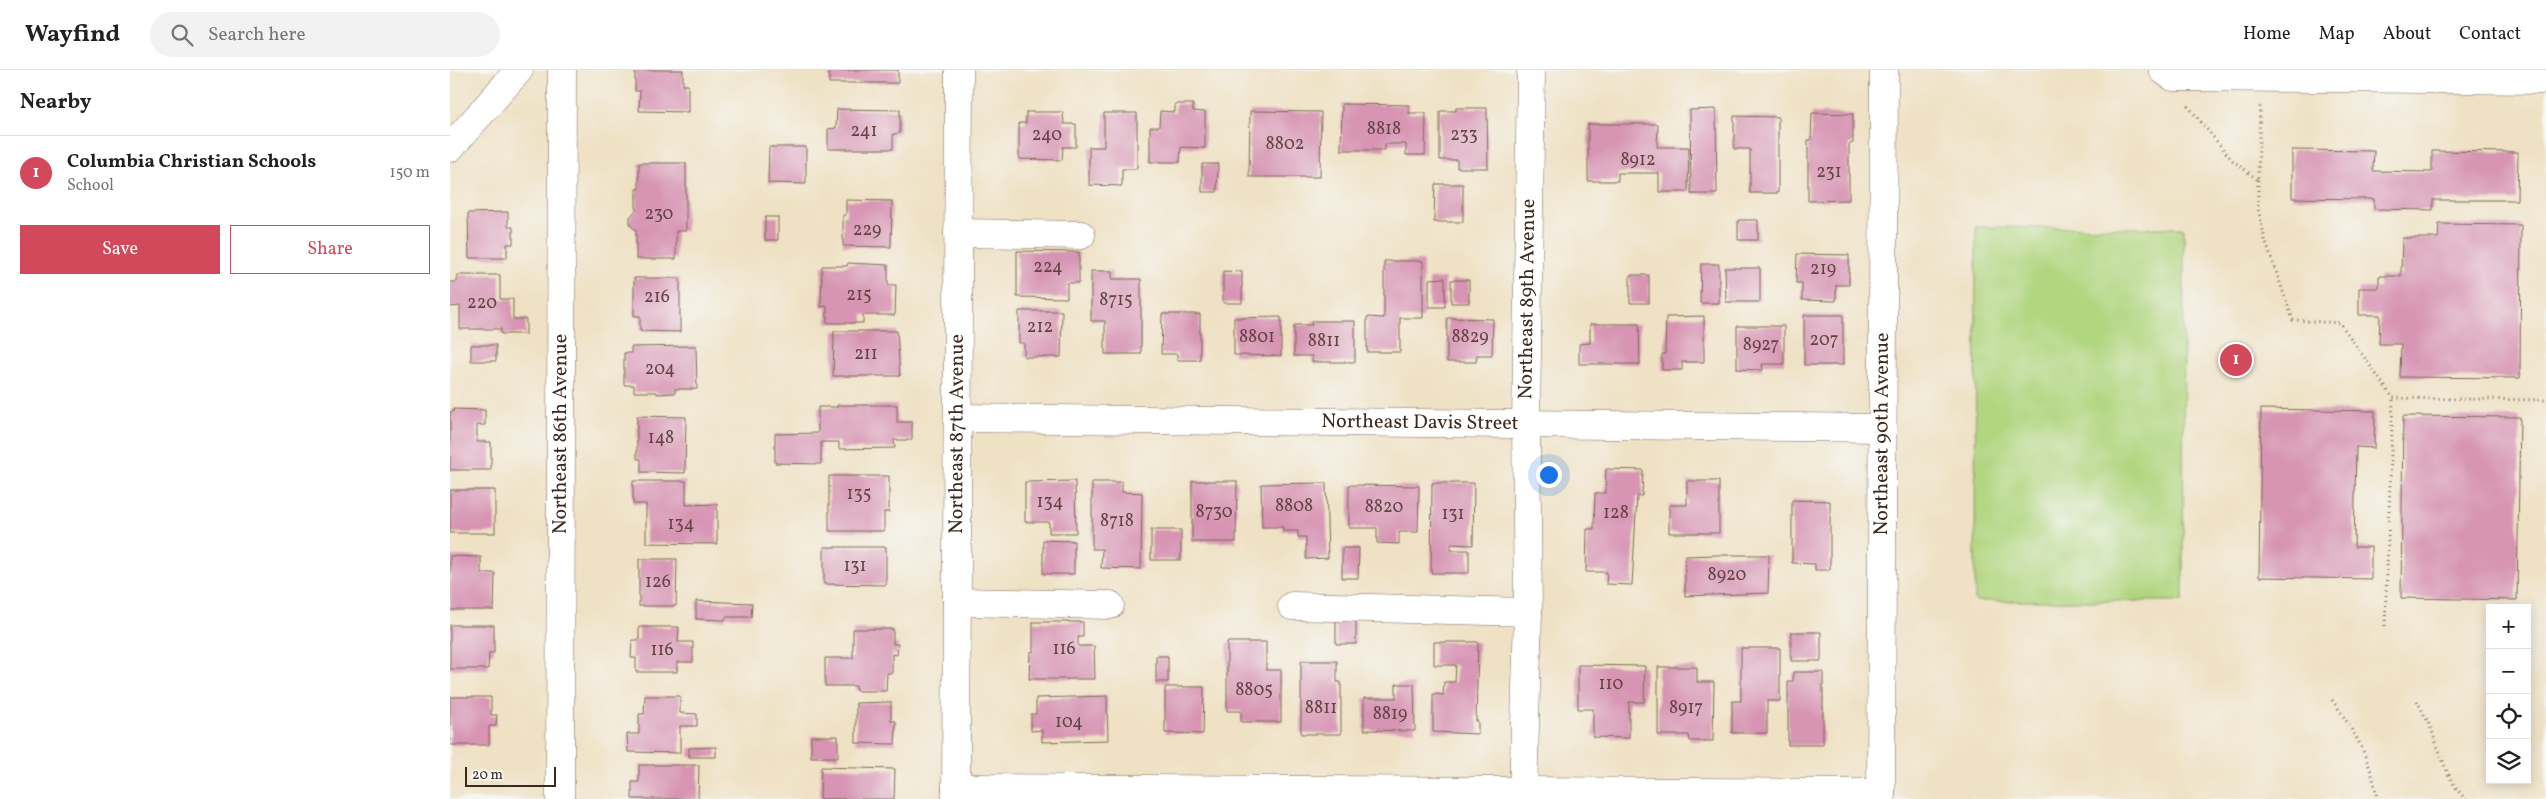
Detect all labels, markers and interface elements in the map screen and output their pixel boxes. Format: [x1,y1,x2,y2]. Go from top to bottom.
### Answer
search box [150,12,500,57]
text: Wayfind [25,18,120,52]
icon: search [168,21,196,49]
text: Search here [208,22,305,48]
text: Home [2243,22,2291,47]
text: Map [2319,22,2355,47]
text: About [2383,22,2431,47]
text: Contact [2459,22,2521,47]
text: Nearby [20,88,91,117]
house number: 8818 [1367,117,1401,142]
house number: 241 [851,119,877,144]
house number: 240 [1032,123,1062,148]
house number: 233 [1450,123,1478,148]
house number: 8802 [1266,132,1304,157]
house number: 8912 [1620,148,1656,173]
text: Columbia Christian Schools [67,149,316,175]
house number: 231 [1816,160,1842,185]
text: 1 [33,162,39,184]
text: 150 m [389,162,430,184]
text: School [67,175,114,197]
street label: Northeast 89th Avenue [1512,198,1543,400]
house number: 230 [645,202,674,227]
house number: 229 [853,218,881,243]
button: Save [20,225,220,274]
button: Share [230,225,430,274]
house number: 224 [1033,255,1063,280]
house number: 219 [1810,257,1836,282]
house number: 215 [846,283,872,308]
house number: 216 [644,285,670,310]
house number: 8715 [1099,288,1133,313]
house number: 220 [467,291,497,316]
house number: 212 [1027,315,1053,340]
house number: 8801 [1239,325,1275,350]
house number: 8829 [1451,325,1489,350]
house number: 207 [1809,328,1839,353]
house number: 8811 [1308,329,1340,354]
street label: Northeast 90th Avenue [1868,332,1897,536]
house number: 8927 [1743,333,1779,358]
street label: Northeast 86th Avenue [547,334,575,534]
street label: Northeast 87th Avenue [943,334,972,534]
pin: 1 [2220,341,2252,379]
house number: 211 [854,342,878,367]
house number: 204 [645,357,675,382]
street label: Northeast Davis Street [1321,408,1519,438]
house number: 148 [648,426,674,451]
your location [1536,462,1562,488]
house number: 135 [847,482,871,507]
house number: 134 [1037,490,1063,515]
house number: 8808 [1275,494,1313,519]
house number: 8820 [1365,495,1403,520]
house number: 8730 [1195,500,1233,525]
house number: 128 [1603,501,1629,526]
house number: 131 [1441,502,1465,527]
house number: 8718 [1100,509,1134,534]
house number: 134 [668,512,694,537]
house number: 131 [843,554,867,579]
house number: 8920 [1708,563,1747,588]
house number: 126 [645,570,671,595]
map controls [2486,604,2531,784]
button: + [2486,604,2531,649]
house number: 116 [1052,637,1076,662]
house number: 116 [650,638,674,663]
button: − [2486,649,2531,694]
house number: 110 [1599,672,1624,697]
house number: 8805 [1235,678,1273,703]
button: locate [2486,694,2531,739]
house number: 8811 [1305,696,1337,721]
house number: 8917 [1669,696,1703,721]
house number: 8819 [1373,702,1407,727]
house number: 104 [1055,710,1083,735]
button: layers [2486,739,2531,784]
scale bar [465,764,556,787]
text: 20 m [472,766,503,785]

